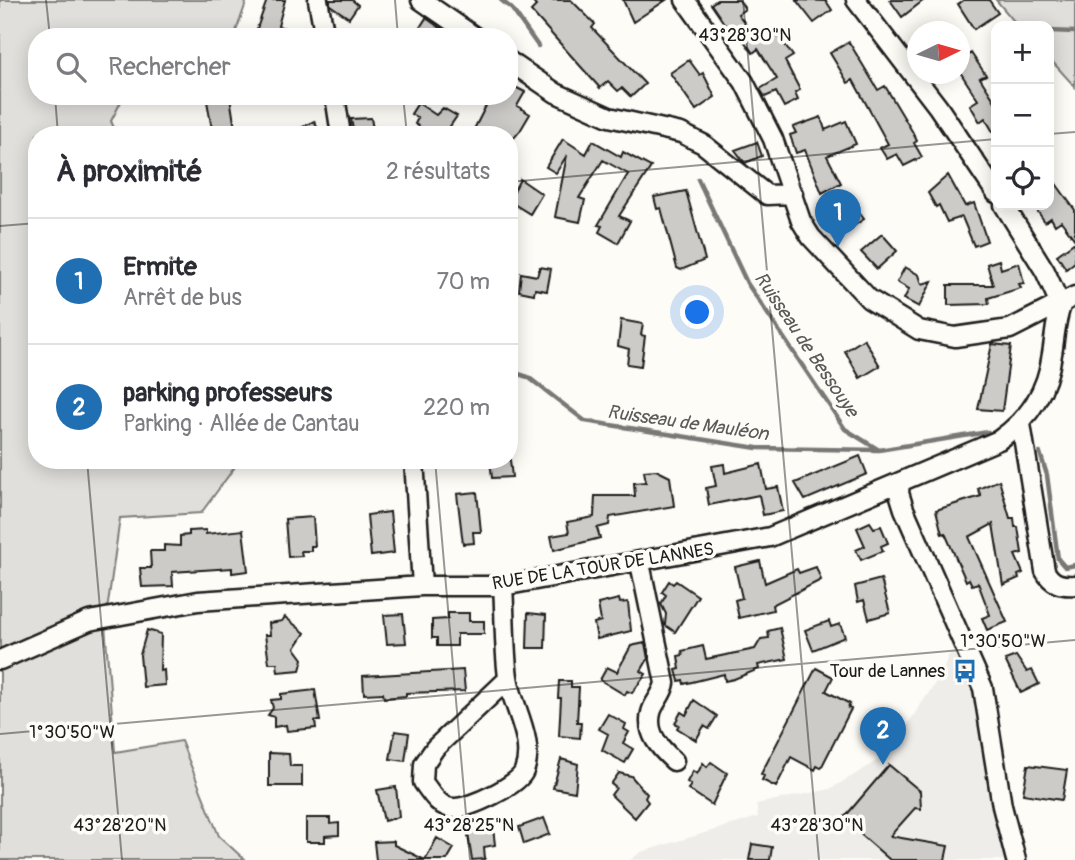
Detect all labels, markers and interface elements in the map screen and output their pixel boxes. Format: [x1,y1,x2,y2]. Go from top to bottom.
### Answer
north arrow [907,21,970,84]
map controls [991,21,1054,210]
button: + [991,21,1054,84]
text: 43°28'30"N [699,24,791,47]
search box [28,28,518,105]
icon: search [52,48,90,86]
text: Rechercher [108,51,231,83]
button: − [991,84,1054,147]
button: locate [991,147,1054,210]
text: À proximité [56,153,202,190]
text: 2 résultats [386,157,490,186]
pin: 1 [815,189,861,247]
text: Ermite [123,251,197,283]
text: 1 [75,267,84,296]
text: 70 m [437,267,490,296]
water label: Ruisseau de Bessouye [749,268,864,423]
text: Arrêt de bus [123,283,242,312]
your location [680,295,714,329]
text: parking professeurs [123,377,332,409]
text: 2 [73,393,85,422]
text: 220 m [423,393,490,422]
water label: Ruisseau de Mauléon [606,400,771,446]
text: Parking · Allée de Cantau [123,409,359,438]
street label: RUE DE LA TOUR DE LANNES [491,538,716,595]
text: 1°30'50"W [960,630,1046,653]
bus stop icon: Tour de Lannes [951,657,979,685]
place label: Tour de Lannes [830,660,945,683]
pin: 2 [860,707,906,765]
text: 1°30'50"W [29,721,115,744]
text: 43°28'20"N [74,814,166,837]
text: 43°28'25"N [424,814,514,837]
text: 43°28'30"N [771,814,863,837]

